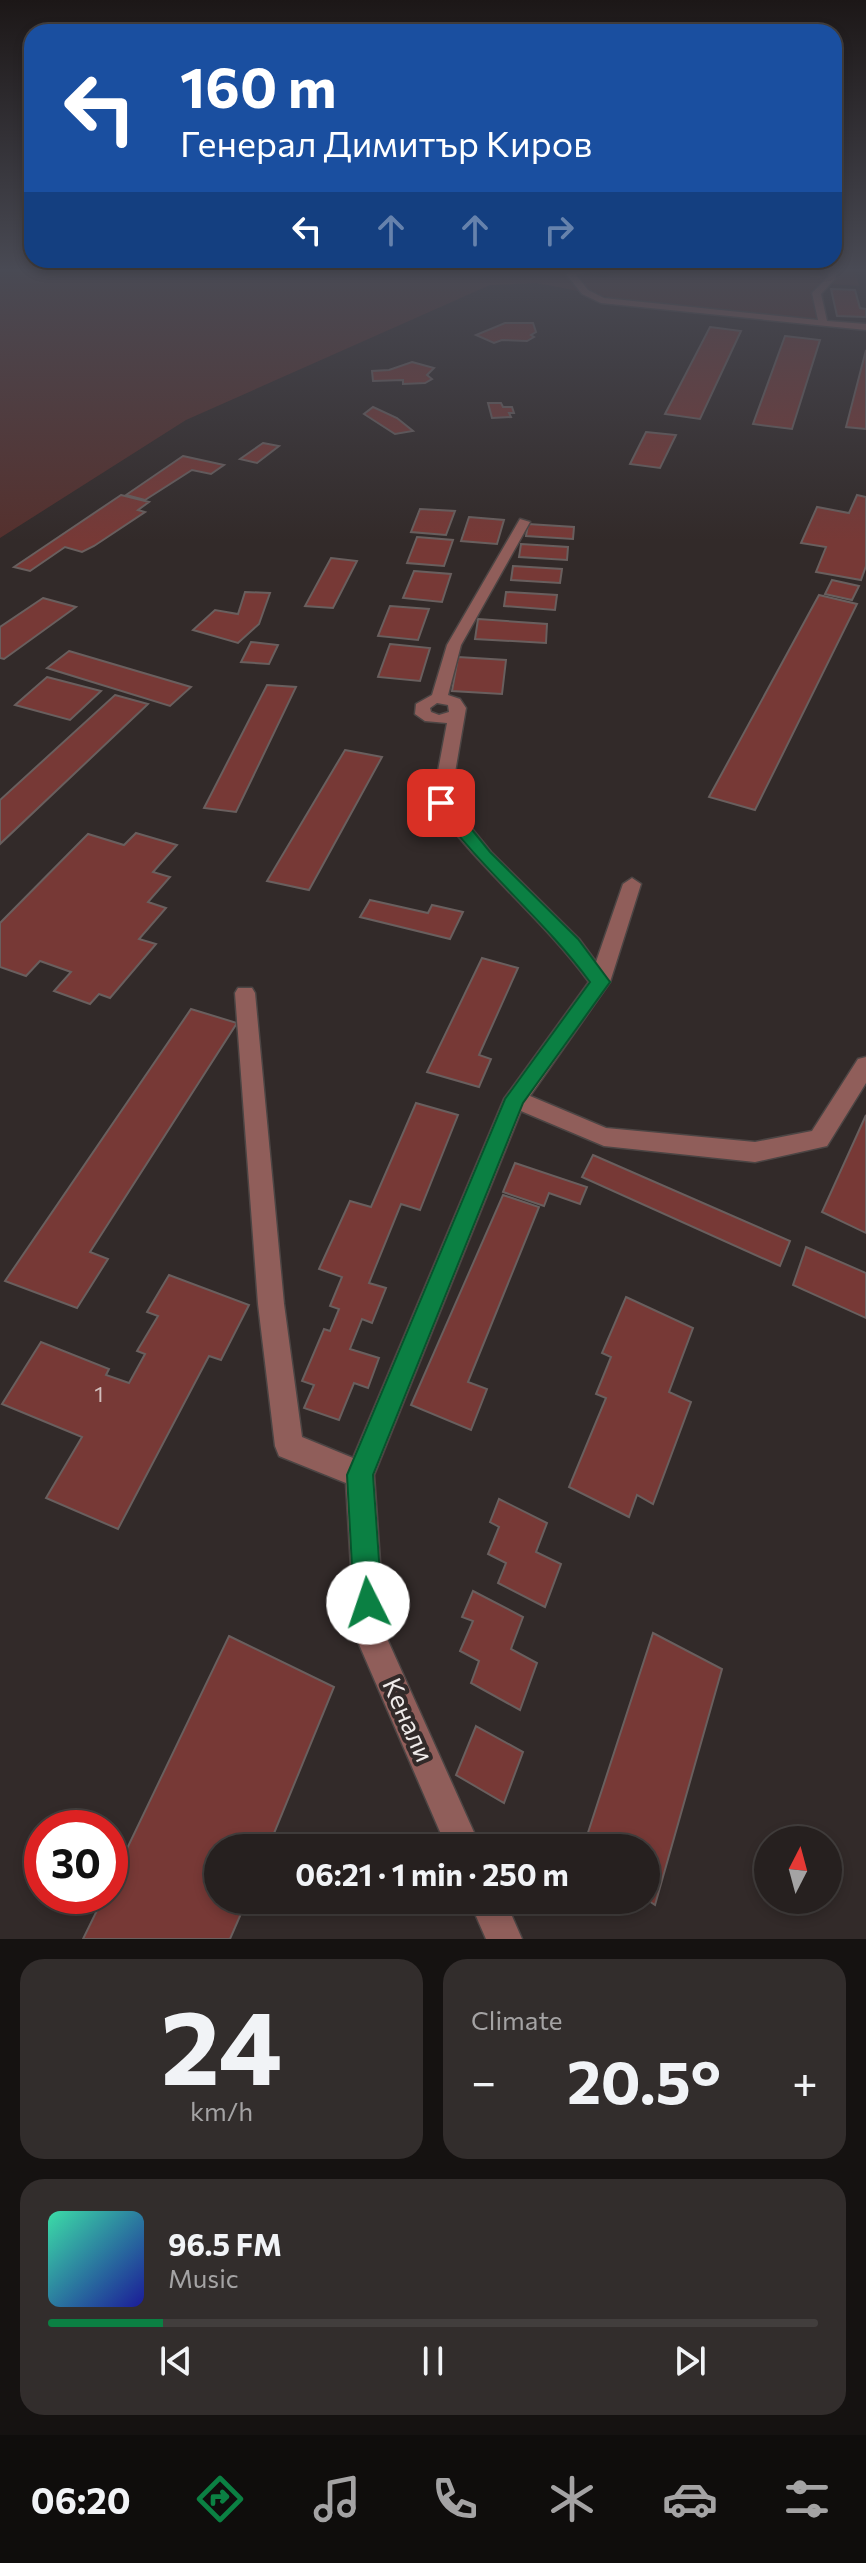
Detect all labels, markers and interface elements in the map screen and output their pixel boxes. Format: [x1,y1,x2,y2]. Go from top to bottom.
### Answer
text: 160 m [180,51,337,120]
icon: left [48,56,152,160]
text: Генерал Димитър Киров [180,120,592,164]
icon: left [285,208,329,252]
icon: ahead [369,208,413,252]
icon: ahead [453,208,497,252]
icon: right [537,208,581,252]
pin [407,769,475,837]
icon: arrive [419,781,463,825]
house number: 1 [94,1380,104,1407]
position arrow [326,1561,410,1645]
street label: Кенали [377,1673,442,1766]
speed limit sign: 30 [24,1810,128,1914]
north arrow [754,1826,842,1914]
map controls [754,1826,842,1914]
text: 06:21 · 1 min · 250 m [295,1855,569,1892]
text: 24 [161,1979,282,2106]
text: Climate [471,2004,563,2035]
text: 20.5° [567,2043,721,2116]
text: − [471,2053,496,2107]
text: + [792,2053,818,2107]
text: km/h [190,2095,253,2126]
text: 96.5 FM [168,2225,282,2262]
text: Music [168,2262,239,2293]
icon: previous [154,2339,198,2383]
icon: pause [411,2339,455,2383]
icon: next [668,2339,712,2383]
icon: directions [192,2471,248,2527]
icon: music [309,2471,365,2527]
icon: phone [427,2471,483,2527]
icon: climate [544,2471,600,2527]
icon: car [662,2471,718,2527]
icon: filters [779,2471,835,2527]
text: 06:20 [31,2477,131,2521]

